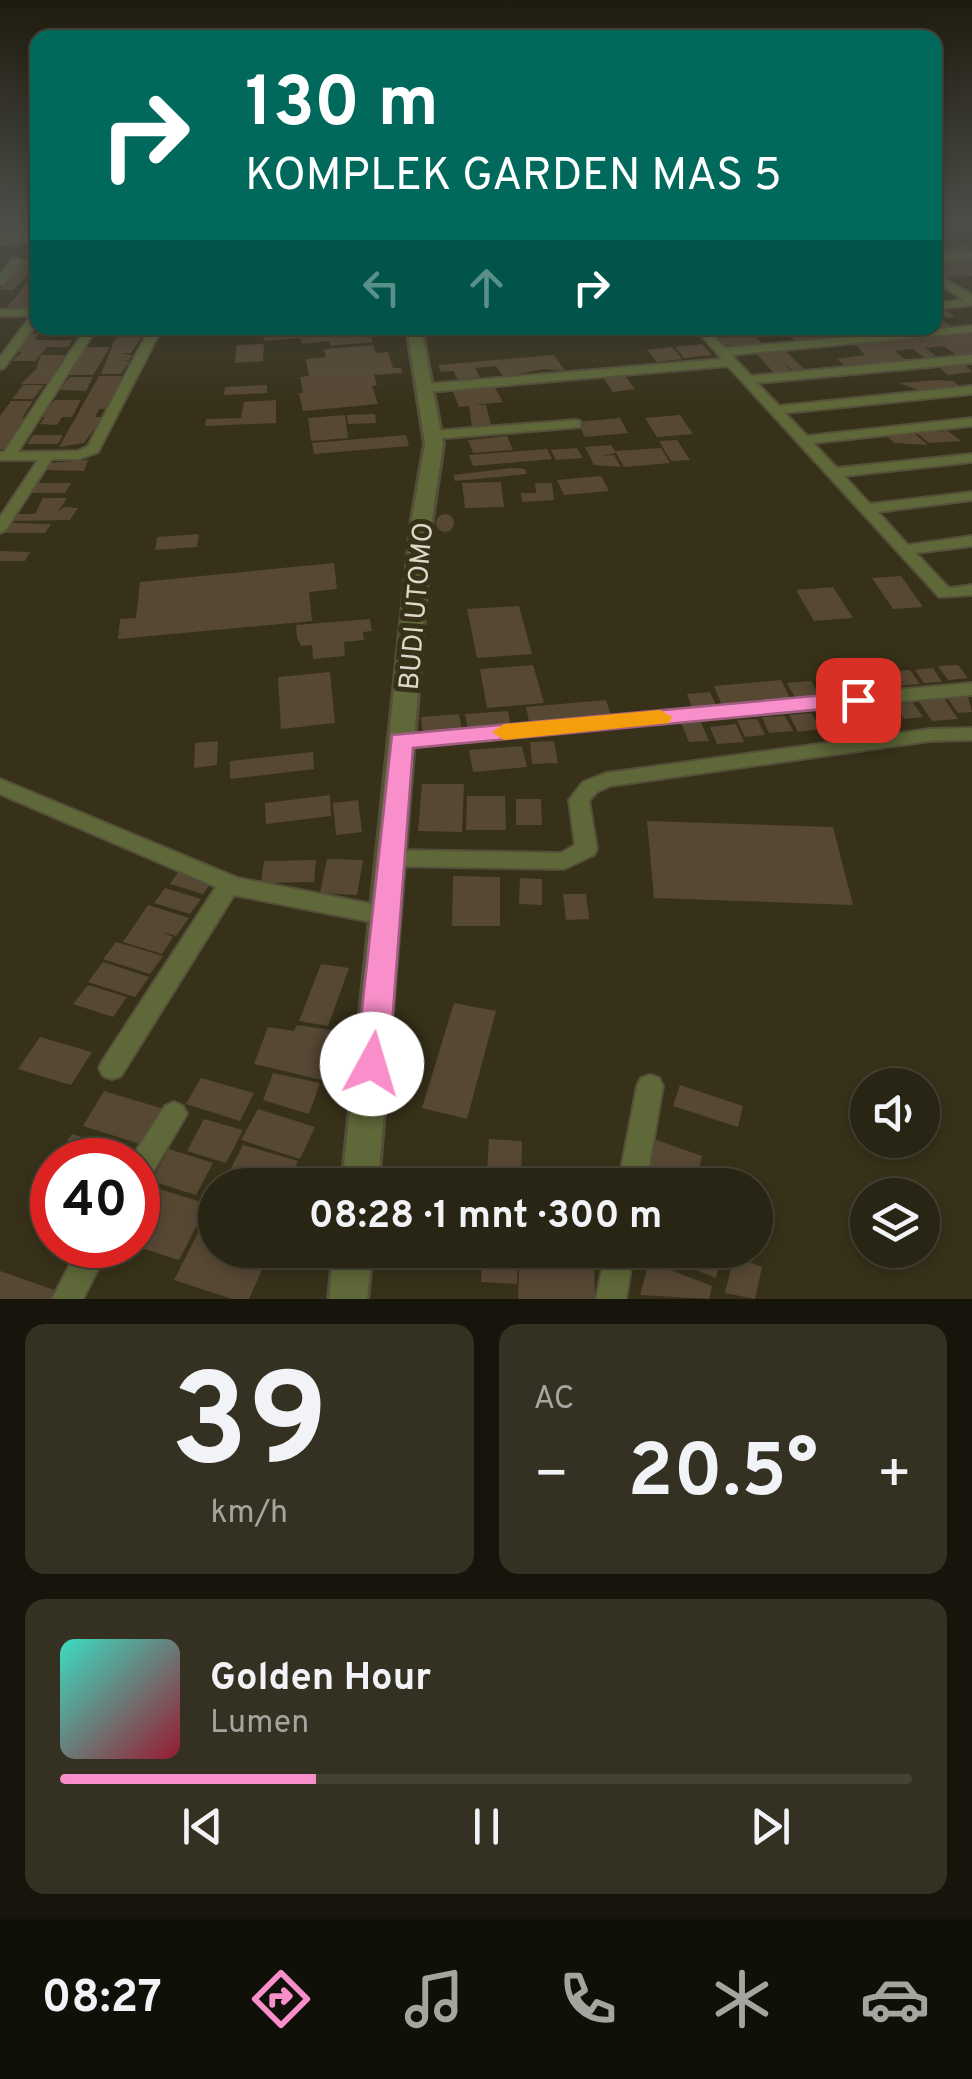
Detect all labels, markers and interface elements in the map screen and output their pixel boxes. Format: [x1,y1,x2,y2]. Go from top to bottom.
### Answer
text: 130 m [245,62,439,151]
icon: right [80,70,210,200]
text: KOMPLEK GARDEN MAS 5 [245,149,782,206]
icon: left [354,260,409,315]
icon: ahead [459,260,514,315]
icon: right [564,260,619,315]
street label: BUDI UTOMO [393,521,443,692]
pin [816,658,901,743]
icon: arrive [831,673,886,728]
position arrow [320,1012,424,1116]
map controls [850,1068,940,1268]
button: sound [850,1068,940,1158]
speed limit sign: 40 [30,1138,160,1268]
button: layers [850,1178,940,1268]
text: 08:28 · 1 mnt · 300 m [309,1193,662,1242]
text: 39 [170,1346,328,1511]
text: AC [534,1380,575,1420]
text: 20.5° [628,1428,818,1523]
text: − [534,1442,569,1512]
text: + [877,1442,912,1512]
text: km/h [210,1494,288,1534]
text: Golden Hour [210,1655,431,1704]
text: Lumen [210,1704,309,1744]
icon: previous [175,1799,230,1854]
icon: pause [459,1799,514,1854]
icon: next [743,1799,798,1854]
icon: directions [246,1964,316,2034]
icon: music [399,1964,469,2034]
icon: phone [553,1964,623,2034]
icon: climate [707,1964,777,2034]
icon: car [860,1964,930,2034]
text: 08:27 [42,1971,162,2028]

